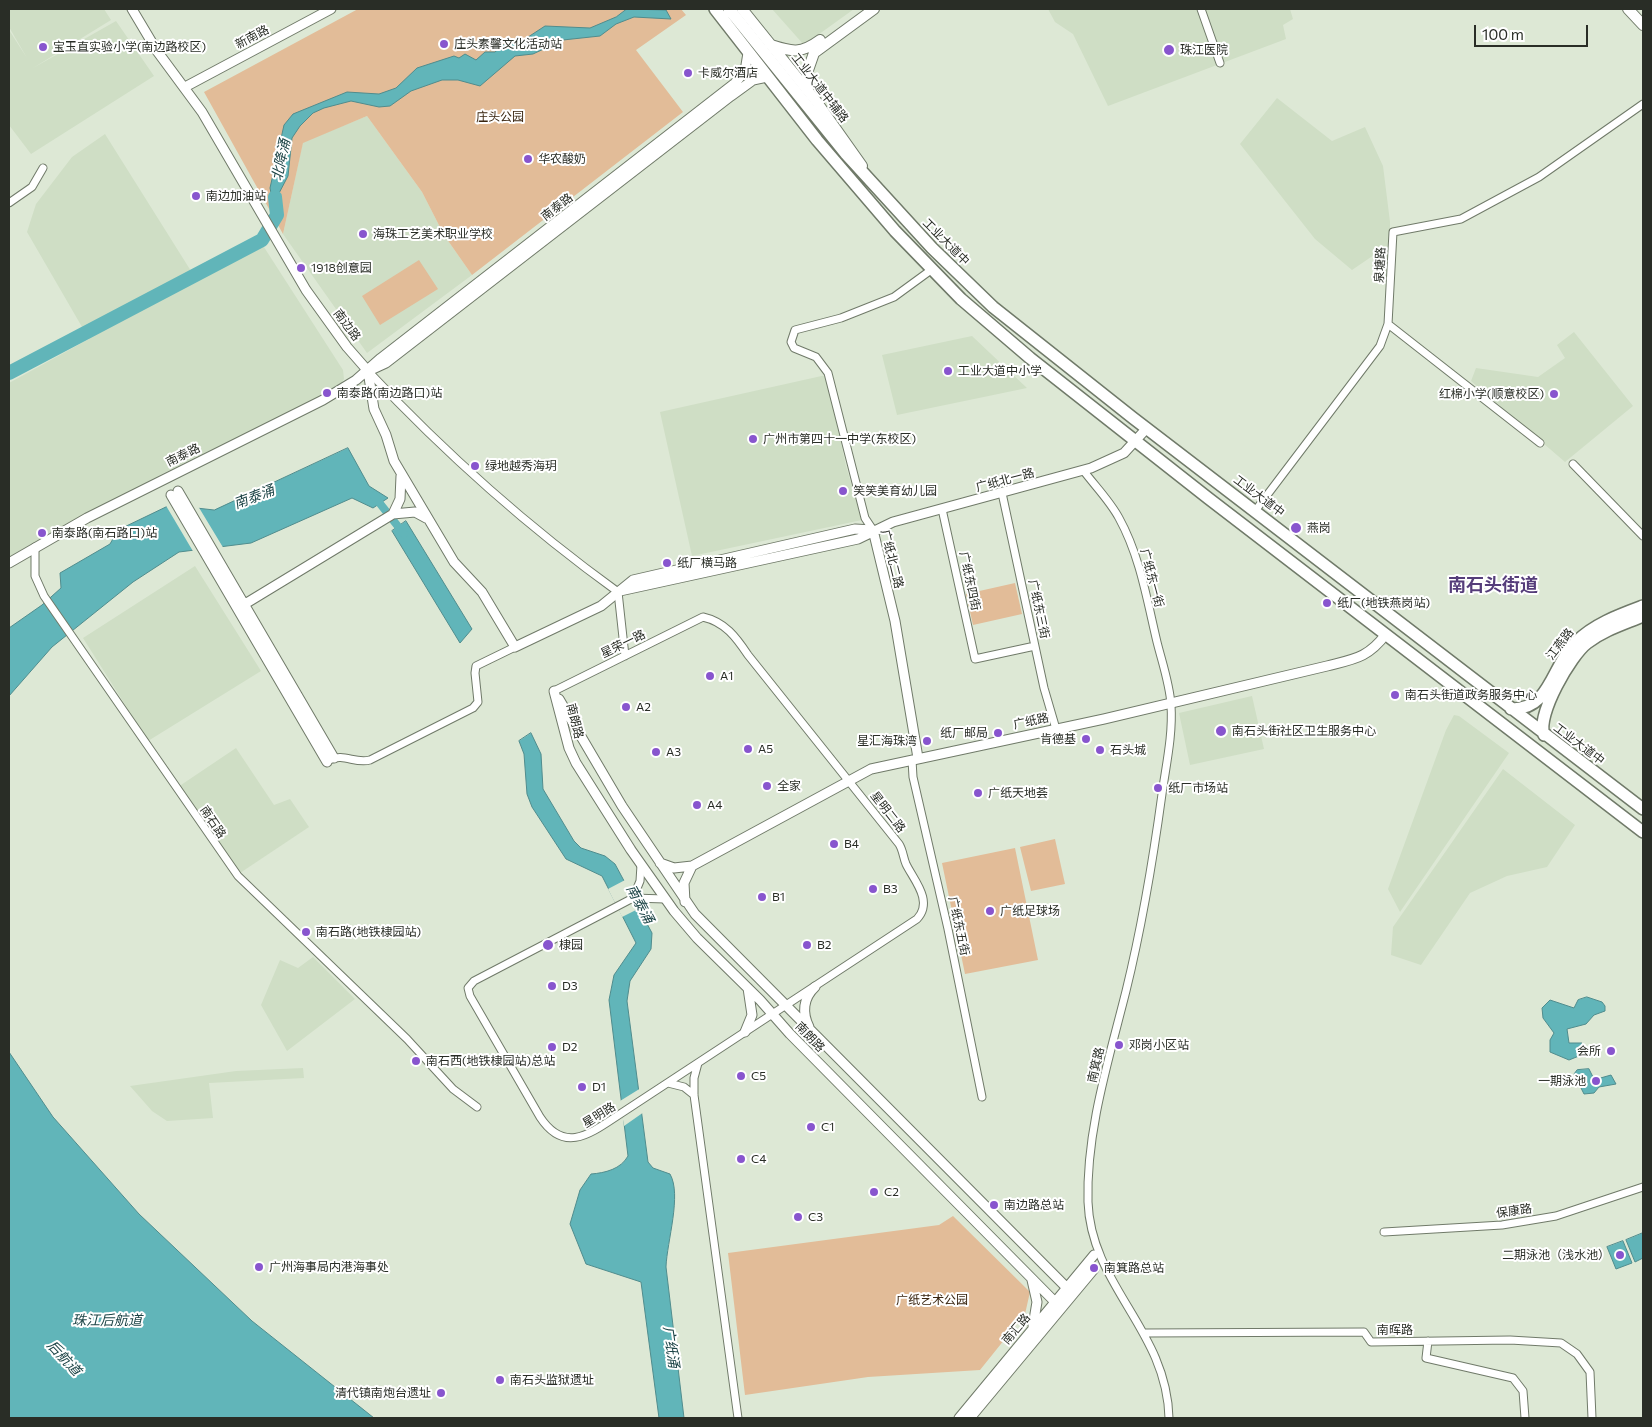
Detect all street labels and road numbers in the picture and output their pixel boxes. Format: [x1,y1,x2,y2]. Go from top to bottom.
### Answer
street label: 新南路 [233,22,271,52]
street label: 工业大道中辅路 [788,50,852,126]
street label: 南泰路 [538,190,576,224]
street label: 工业大道中 [920,216,972,268]
street label: 泉塘路 [1372,247,1388,283]
street label: 南边路 [330,306,364,344]
street label: 南泰路 [164,441,202,469]
street label: 广纸北一路 [974,465,1036,495]
street label: 工业大道中 [1231,472,1287,520]
street label: 广纸北二路 [878,528,906,590]
street label: 广纸东一街 [1137,547,1167,609]
street label: 广纸东四街 [957,550,983,612]
street label: 广纸东三街 [1026,578,1052,640]
street label: 江燕路 [1543,625,1577,663]
street label: 星荣一路 [598,627,648,661]
street label: 南朗路 [564,702,586,740]
street label: 广纸路 [1012,710,1050,732]
street label: 工业大道中 [1551,720,1607,768]
street label: 星明二路 [868,789,908,835]
street label: 南石路 [197,803,229,841]
street label: 广纸东五街 [946,895,972,957]
street label: 南朗路 [792,1019,828,1055]
street label: 南箕路 [1085,1046,1107,1084]
street label: 星明路 [580,1099,618,1131]
street label: 保康路 [1495,1201,1533,1221]
street label: 南汇路 [999,1311,1033,1347]
street label: 南晖路 [1377,1323,1413,1337]

